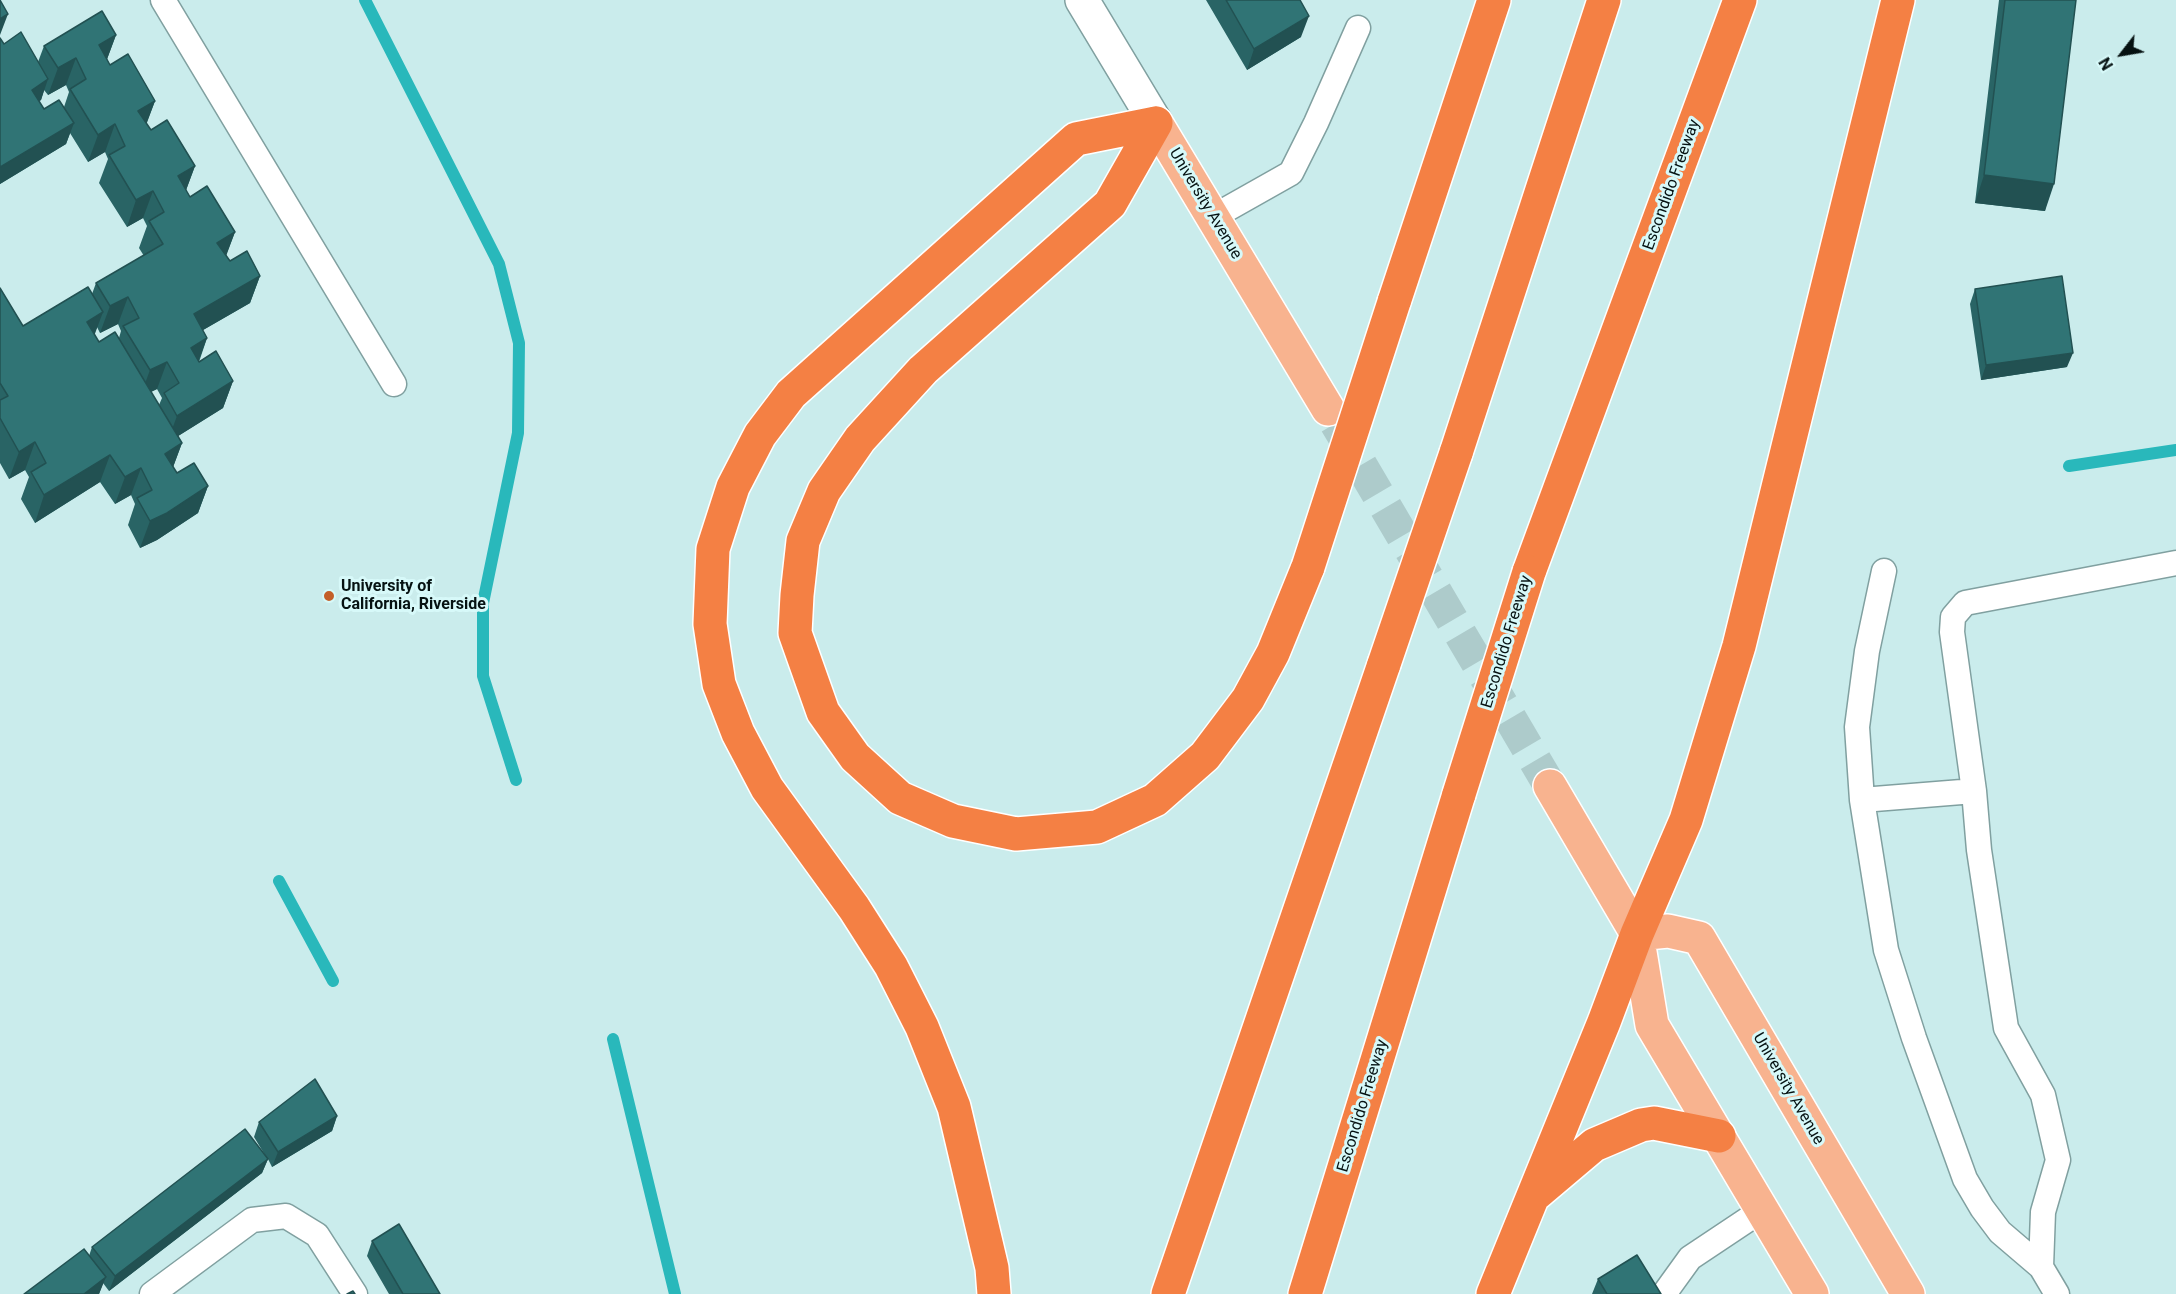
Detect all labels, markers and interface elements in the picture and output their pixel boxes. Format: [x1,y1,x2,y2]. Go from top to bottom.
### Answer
north arrow [2092,24,2152,84]
text: N [2095,54,2117,73]
street label: Escondido Freeway [1639,117,1705,253]
street label: University Avenue [1164,145,1246,263]
street label: Escondido Freeway [1478,573,1536,711]
place label: University of California, Riverside [341,577,486,615]
marker: University of California, Riverside [322,589,336,603]
street label: University Avenue [1748,1030,1828,1148]
street label: Escondido Freeway [1334,1037,1392,1175]

